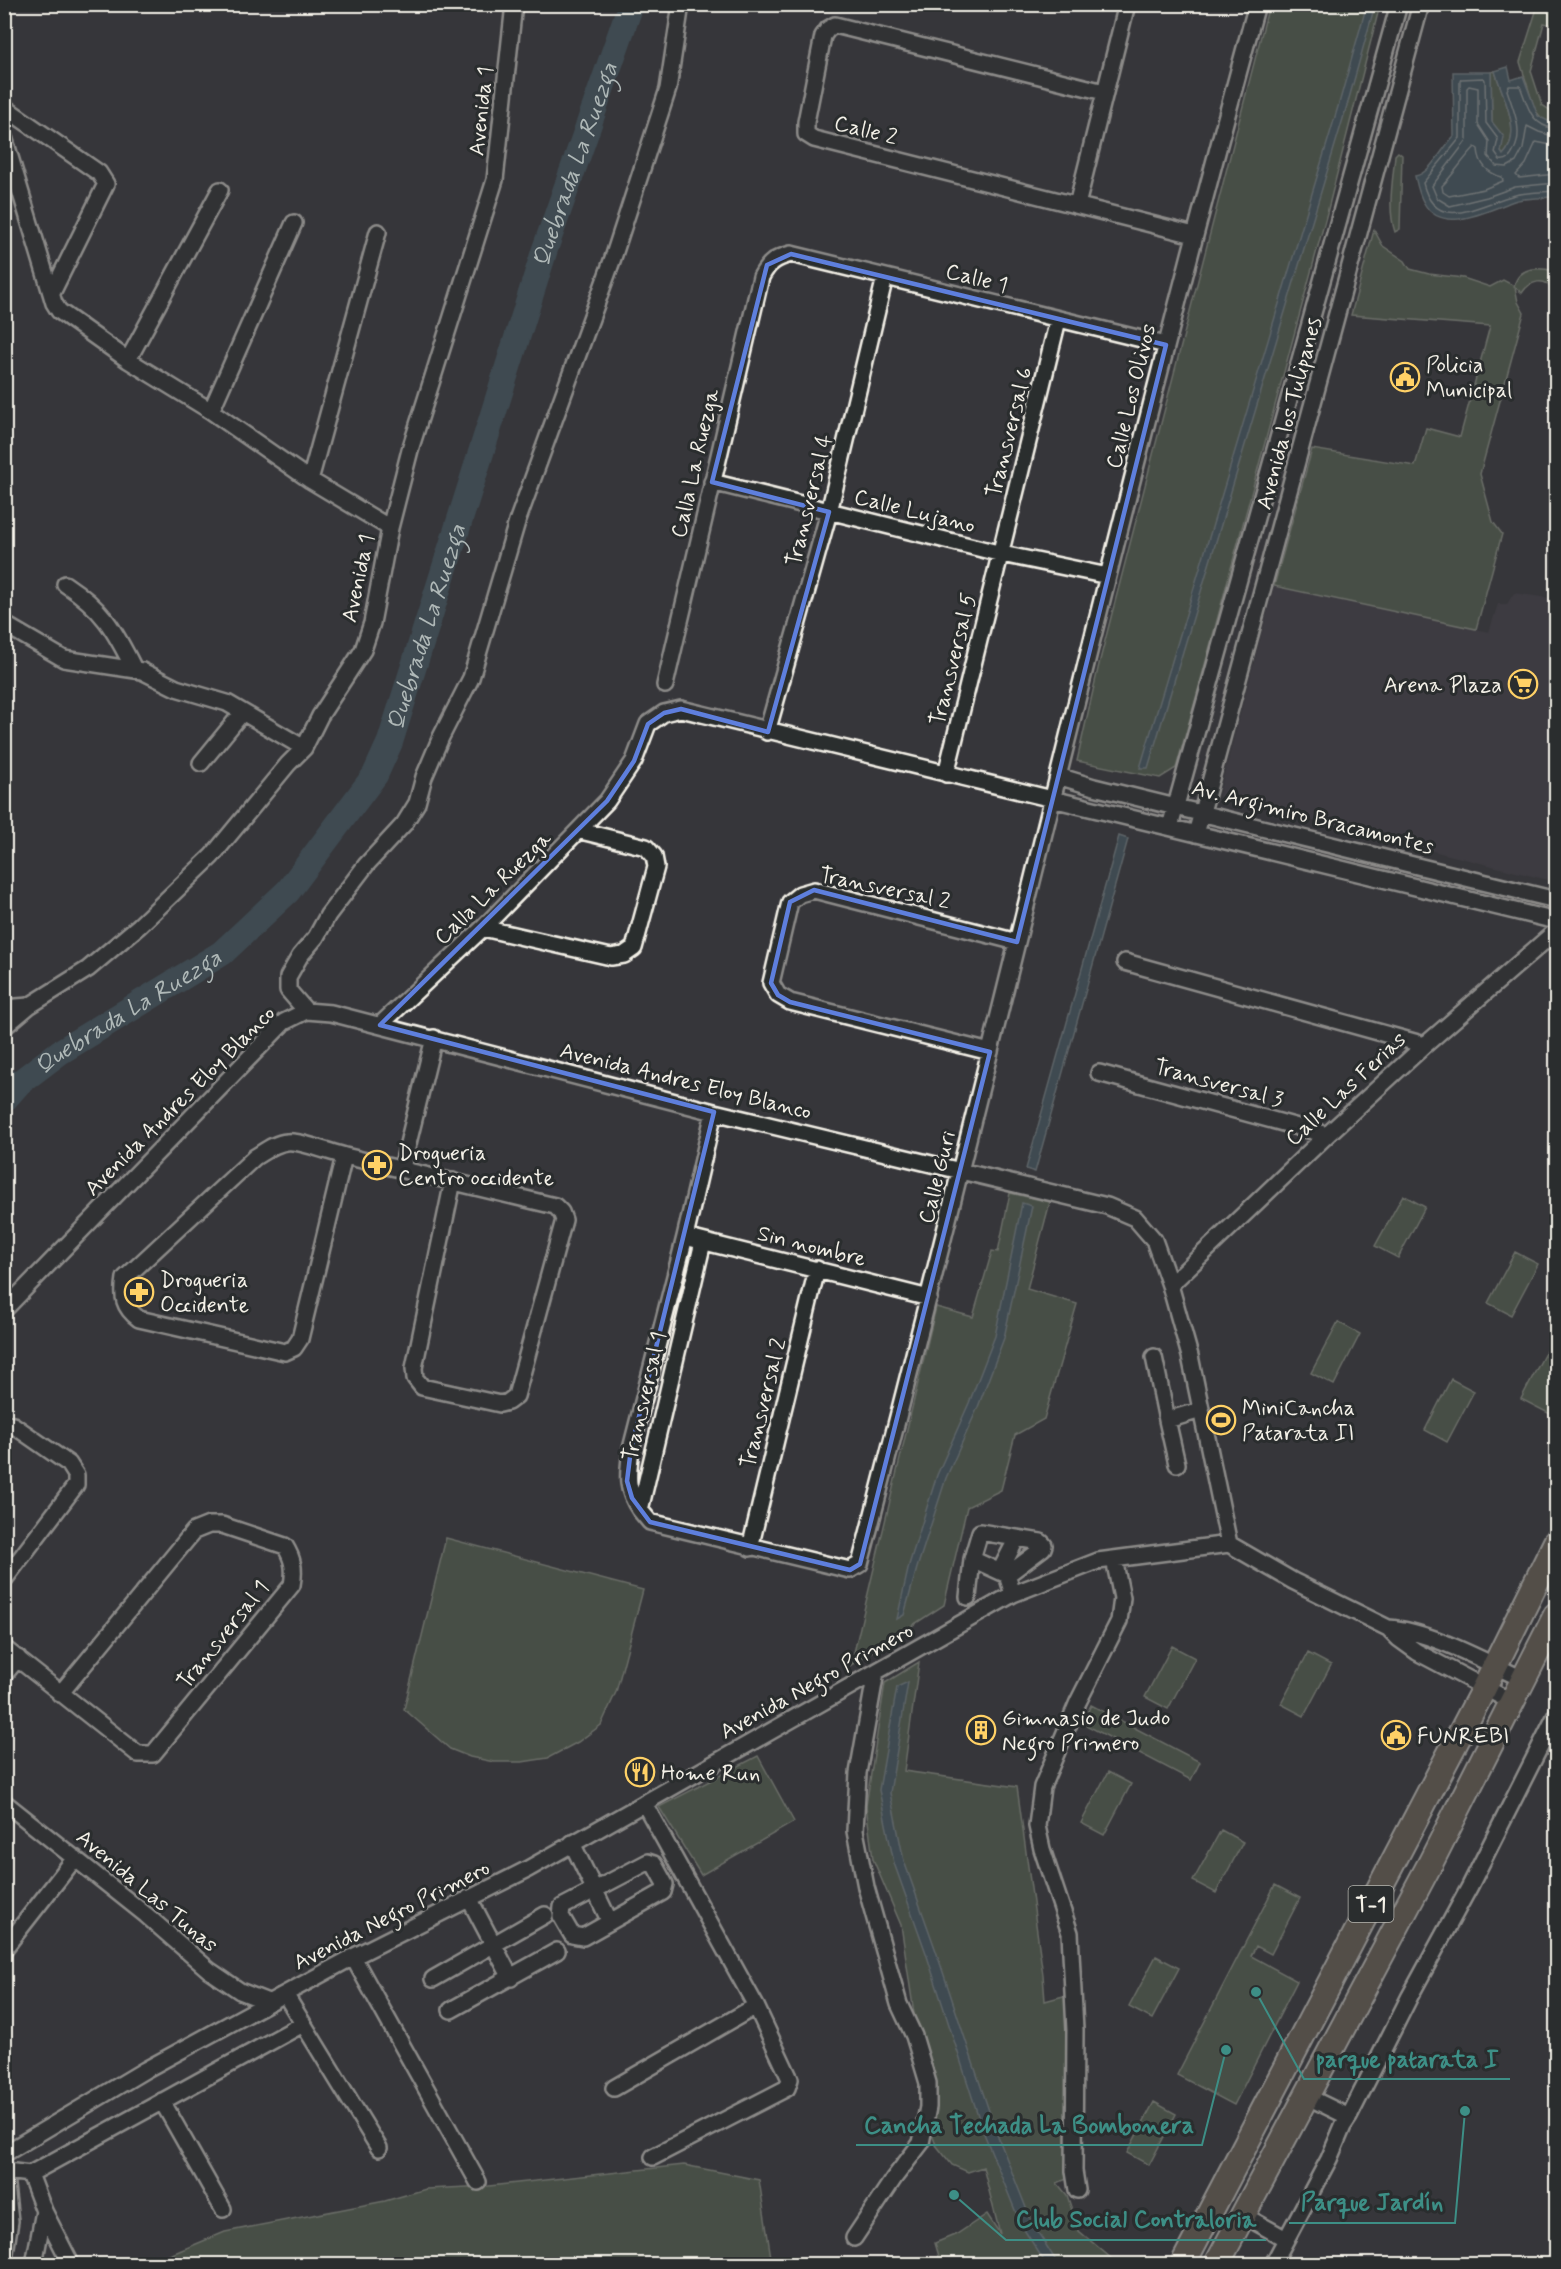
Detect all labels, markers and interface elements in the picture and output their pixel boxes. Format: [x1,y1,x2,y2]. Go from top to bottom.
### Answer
water label: Quebrada La Ruezga [526,58,626,271]
street label: Avenida 1 [463,65,501,157]
street label: Calle 2 [831,110,900,152]
street label: Calle 1 [943,258,1011,300]
street label: Avenida los Tulipanes [1251,314,1329,513]
street label: Calle Los Olivos [1100,321,1163,472]
place label: Policia Municipal [1426,352,1512,405]
public building icon: Policia Municipal [1389,361,1421,393]
street label: Transversal 6 [980,364,1040,501]
street label: Calla La Ruezga [665,385,728,541]
street label: Transversal 4 [780,431,840,569]
street label: Calle Lujano [851,483,978,541]
water label: Quebrada La Ruezga [381,520,475,735]
street label: Avenida 1 [336,532,382,625]
street label: Transversal 5 [924,590,984,729]
supermarket icon: Arena Plaza [1507,668,1539,700]
place label: Arena Plaza [1384,672,1502,700]
street label: Av. Argimiro Bracamontes [1188,774,1437,865]
street label: Calla La Ruezga [429,825,559,952]
street label: Transversal 2 [817,861,953,917]
water label: Quebrada La Ruezga [29,943,228,1083]
street label: Avenida Andres Eloy Blanco [79,1000,282,1203]
street label: Calle Las Ferias [1280,1026,1413,1153]
street label: Avenida Andres Eloy Blanco [557,1037,814,1127]
street label: Transversal 3 [1151,1053,1286,1115]
street label: Calle Guri [913,1128,963,1227]
place label: Drogueria Centro occidente [398,1140,554,1193]
pharmacy icon: Drogueria Centro occidente [361,1149,393,1181]
street label: Sin nombre [754,1220,869,1274]
place label: Drogueria Occidente [160,1267,249,1320]
pharmacy icon: Drogueria Occidente [123,1276,155,1308]
street label: Transversal 1 [616,1329,673,1464]
street label: Transversal 2 [734,1335,794,1471]
place label: MiniCancha Patarata II [1242,1395,1355,1448]
sports icon: MiniCancha Patarata II [1205,1404,1237,1436]
street label: Transversal 1 [171,1575,276,1695]
street label: Avenida Negro Primero [715,1617,920,1749]
place label: Gimnasio de Judo Negro Primero [1002,1705,1170,1761]
building icon: Gimnasio de Judo Negro Primero [965,1714,997,1746]
public building icon: FUNREBI [1380,1719,1412,1751]
place label: FUNREBI [1417,1723,1509,1751]
restaurant icon: Home Run [624,1756,656,1788]
place label: Home Run [661,1760,760,1788]
street label: Avenida Las Tunas [70,1824,224,1959]
street label: Avenida Negro Primero [289,1854,496,1980]
road number: T-1 [1348,1886,1394,1922]
callout: parque patarata I [1304,2037,1510,2079]
text: parque patarata I [1315,2045,1499,2076]
callout: Cancha Techada La Bombonera [856,2103,1202,2145]
text: Cancha Techada La Bombonera [864,2111,1194,2142]
callout: Parque Jardín [1289,2181,1455,2223]
text: Parque Jardín [1301,2188,1443,2219]
callout: Club Social Contraloria [1006,2198,1266,2240]
text: Club Social Contraloria [1016,2205,1257,2236]

